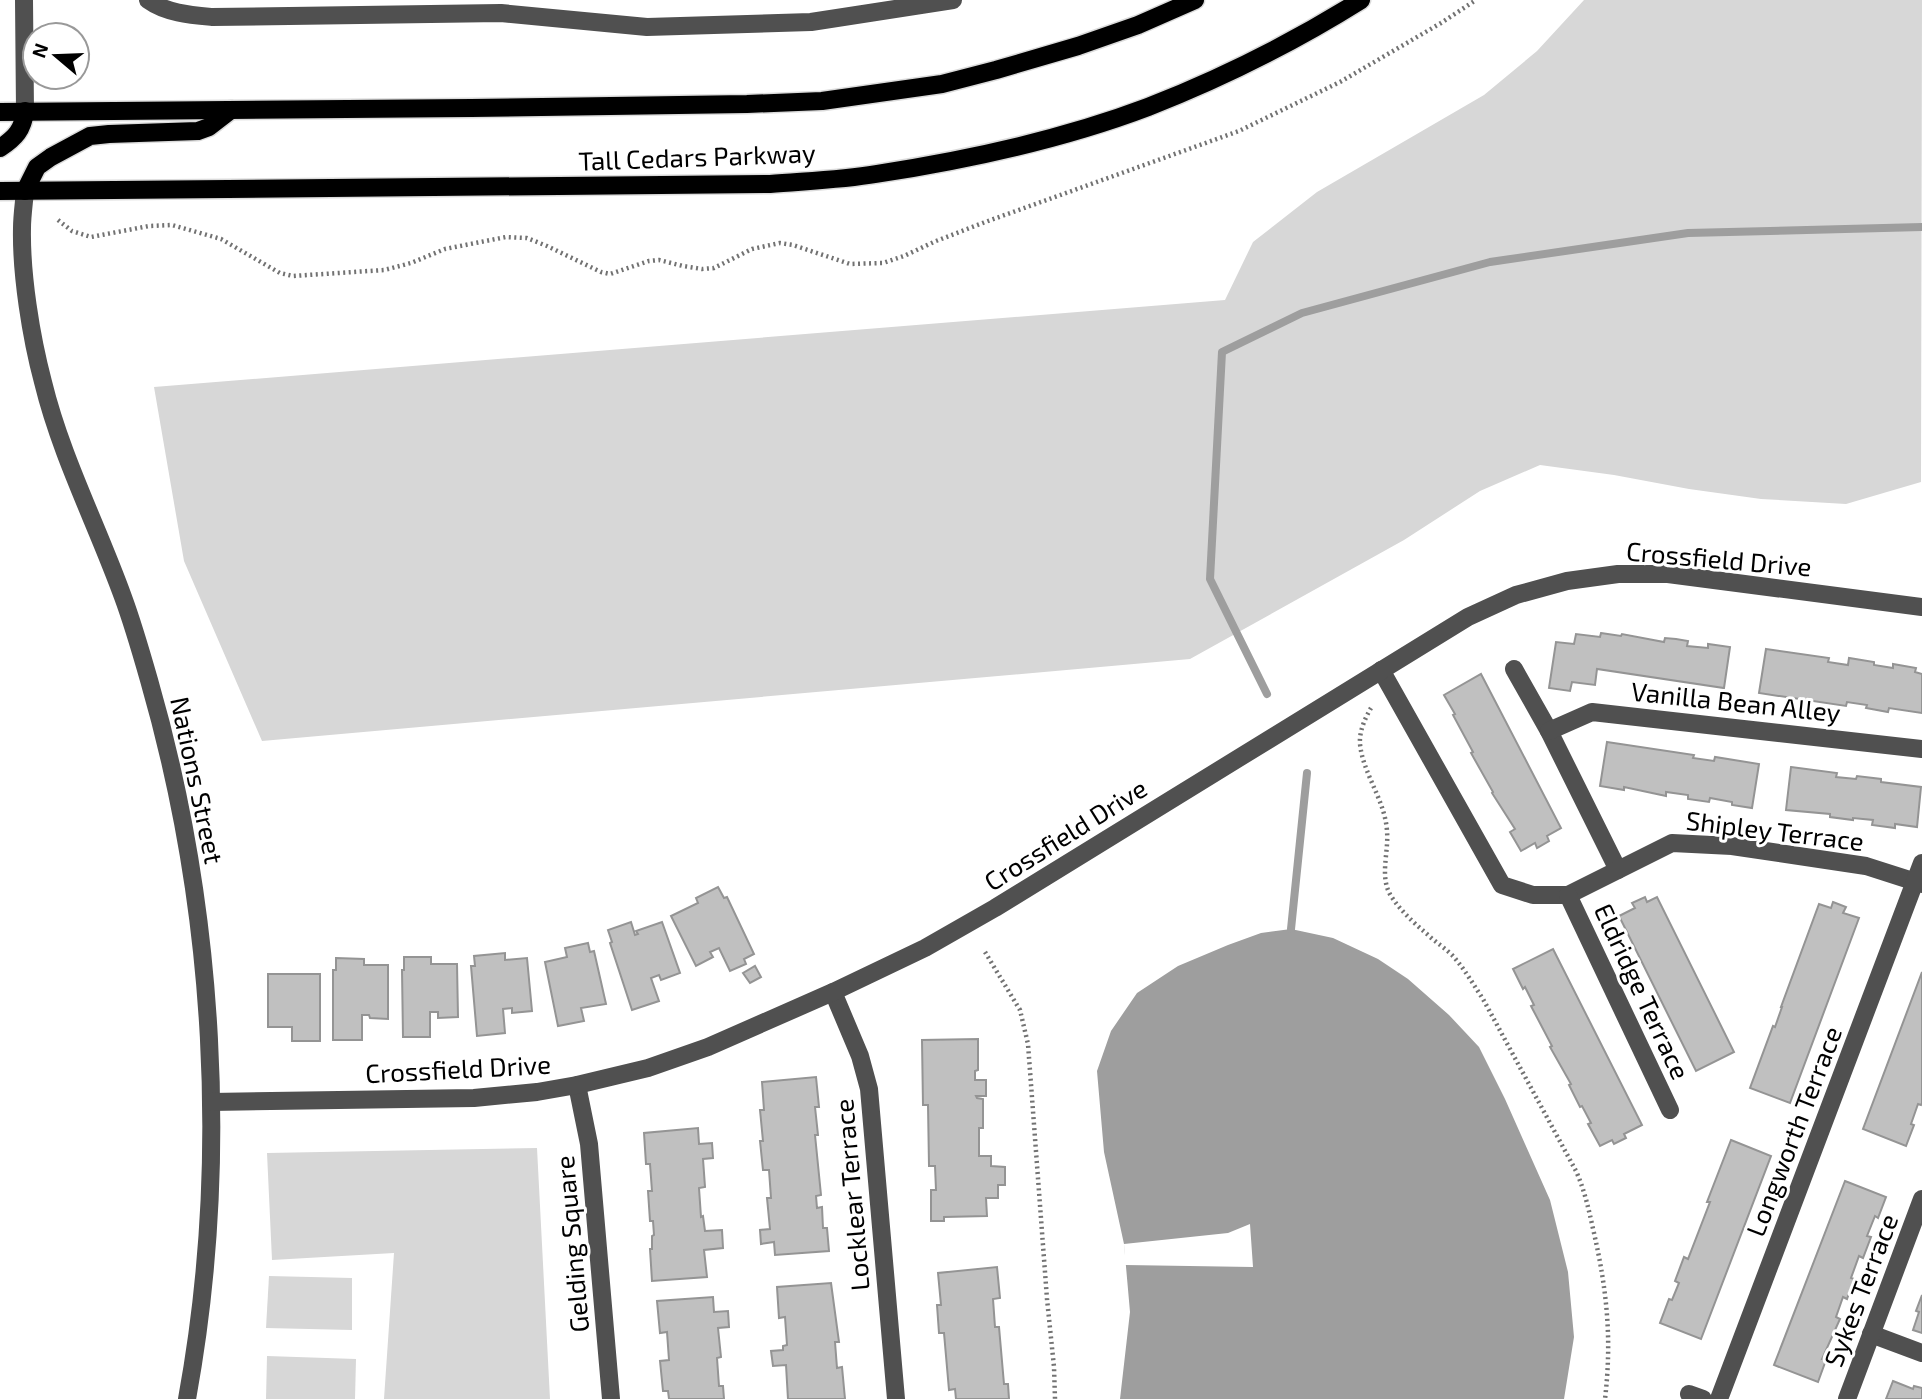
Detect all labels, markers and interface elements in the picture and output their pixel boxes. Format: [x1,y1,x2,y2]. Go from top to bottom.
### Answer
north arrow [21,21,91,91]
text: N [26,40,53,61]
street label: Tall Cedars Parkway [578,136,816,176]
street label: Crossfield Drive [1625,534,1813,582]
street label: Vanilla Bean Alley [1630,675,1842,727]
street label: Nations Street [165,694,231,867]
street label: Crossfield Drive [978,772,1152,896]
street label: Shipley Terrace [1684,804,1866,856]
street label: Eldridge Terrace [1589,898,1697,1084]
street label: Longworth Terrace [1739,1022,1847,1240]
street label: Crossfield Drive [364,1048,552,1088]
street label: Locklear Terrace [827,1098,875,1292]
street label: Gelding Square [548,1154,594,1334]
street label: Sykes Terrace [1817,1209,1903,1371]

